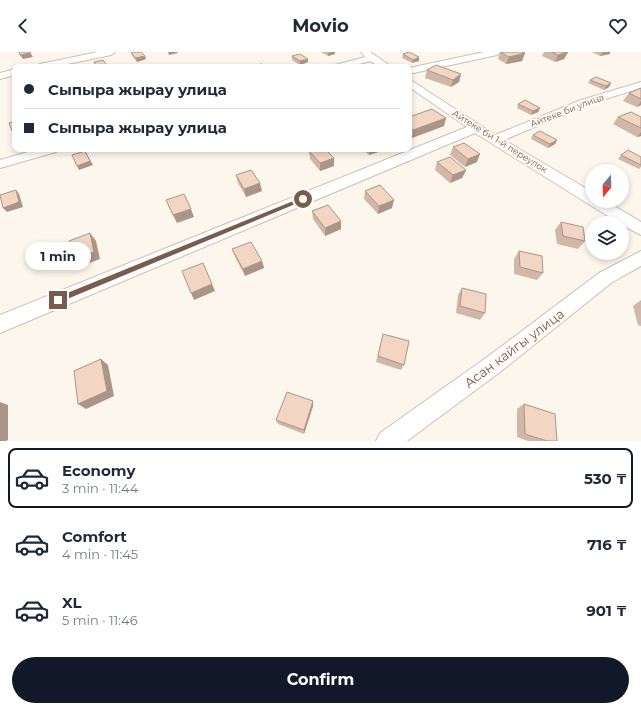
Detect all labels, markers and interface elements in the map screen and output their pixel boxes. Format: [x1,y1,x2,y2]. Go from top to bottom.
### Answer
icon: back [12,15,34,37]
text: Movio [292,15,349,37]
icon: heart [607,15,629,37]
text: Сыпыра жырау улица [48,80,227,99]
street label: Айтеке би улица [529,91,605,129]
street label: Айтеке би 1-й переулок [450,107,550,175]
text: Сыпыра жырау улица [48,118,227,137]
north arrow [585,164,629,208]
map controls [585,164,629,260]
route start [294,190,312,208]
button: layers [585,216,629,260]
callout: 1 min [25,242,91,270]
text: 1 min [40,248,76,264]
route end [49,291,67,309]
street label: Асан кайгы улица [461,305,567,391]
icon: car [14,460,50,496]
text: Economy [62,461,135,480]
text: 530 ₸ [584,469,627,488]
text: 3 min · 11:44 [62,480,138,496]
icon: car [14,526,50,562]
text: Comfort [62,527,127,546]
text: 716 ₸ [587,535,627,554]
text: 4 min · 11:45 [62,546,138,562]
icon: car [14,592,50,628]
text: XL [62,593,81,612]
text: 901 ₸ [586,601,627,620]
text: 5 min · 11:46 [62,612,138,628]
button: Confirm [12,657,629,703]

